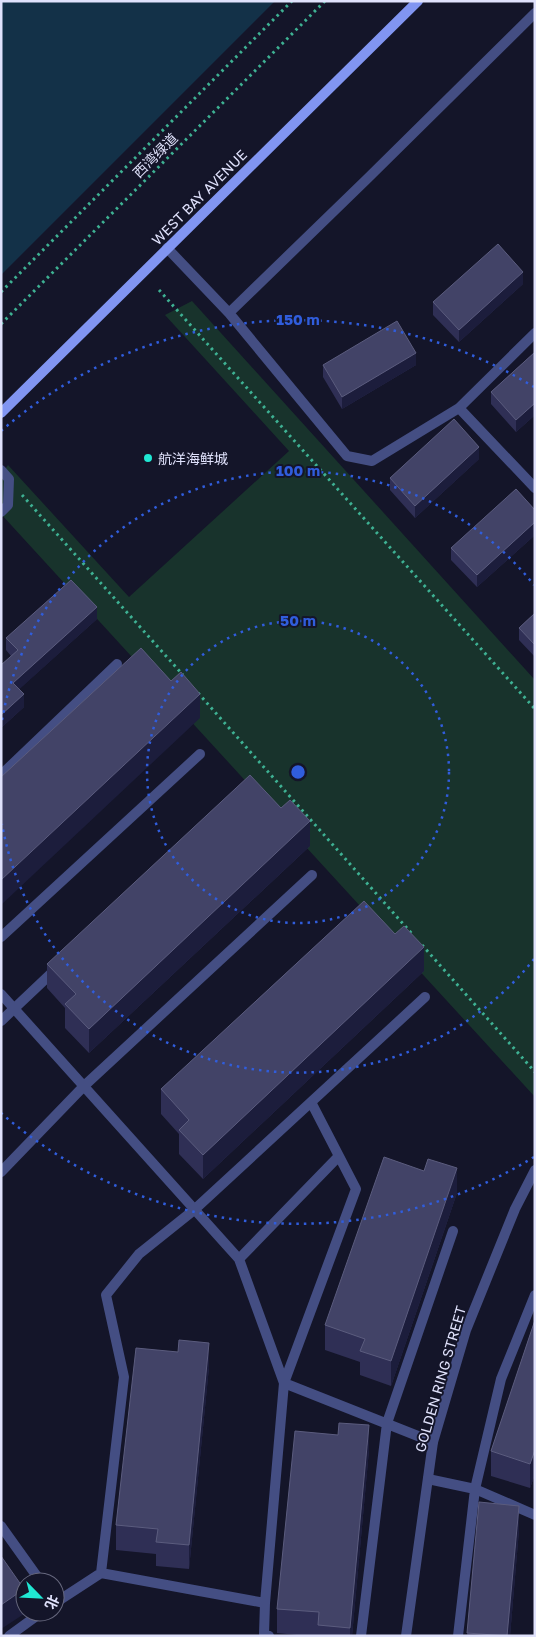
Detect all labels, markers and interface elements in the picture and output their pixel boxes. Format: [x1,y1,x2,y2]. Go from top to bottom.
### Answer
street label: 西湾绿道 [129,129,181,181]
street label: WEST BAY AVENUE [148,146,250,248]
text: 150 m [276,310,320,328]
place label: 航洋海鲜城 [158,450,228,467]
marker: 航洋海鲜城 [142,452,154,464]
text: 100 m [276,461,320,479]
text: 50 m [280,611,316,629]
centre of rings [289,763,307,781]
street label: GOLDEN RING STREET [411,1304,469,1454]
north arrow [15,1572,65,1622]
text: 北 [42,1593,63,1612]

